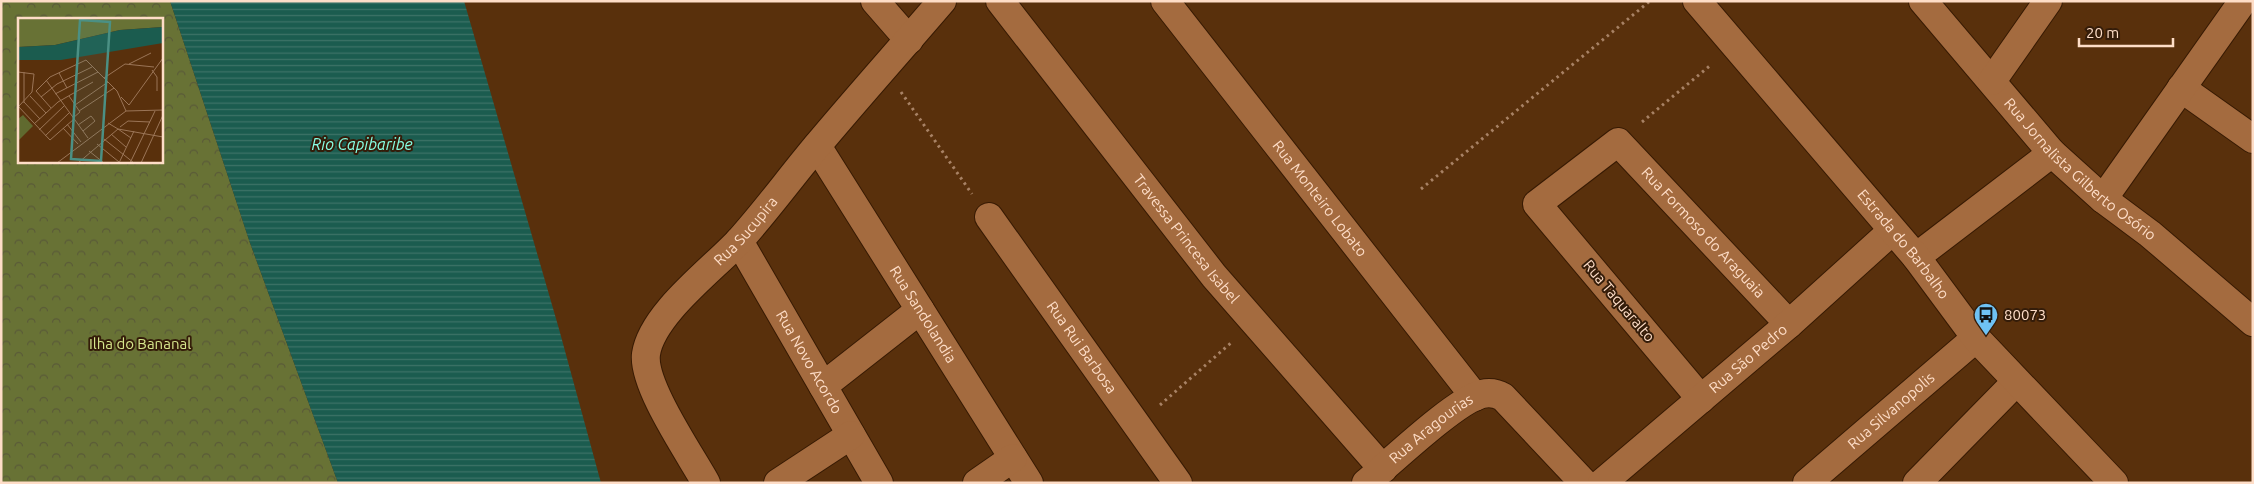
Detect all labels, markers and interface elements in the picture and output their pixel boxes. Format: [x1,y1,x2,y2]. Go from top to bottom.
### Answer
scale bar [2079,15,2173,47]
inset map [18,18,162,162]
text: 20 m [2086,24,2119,41]
street label: Rua Jornalista Gilberto Osório [2001,94,2160,244]
water label: Rio Capibaribe [311,135,413,153]
street label: Rua Monteiro Lobato [1269,137,1371,260]
street label: Rua Formoso do Araguaia [1638,164,1769,301]
street label: Travessa Princesa Isabel [1130,171,1243,307]
street label: Estrada do Barbalho [1854,186,1953,302]
street label: Rua Sucupira [710,193,781,269]
street label: Rua Taquaralto [1580,256,1659,345]
street label: Rua Sandolandia [887,263,960,366]
street label: Rua Rui Barbosa [1044,298,1121,396]
bus stop icon: 80073 [1973,302,1999,336]
place label: 80073 [2004,306,2046,323]
street label: Rua Novo Acordo [773,307,846,417]
street label: Rua São Pedro [1705,320,1790,396]
park label: Ilha do Bananal [89,335,191,352]
street label: Rua Silvanopolis [1844,369,1938,452]
street label: Rua Aragourias [1386,390,1476,467]

